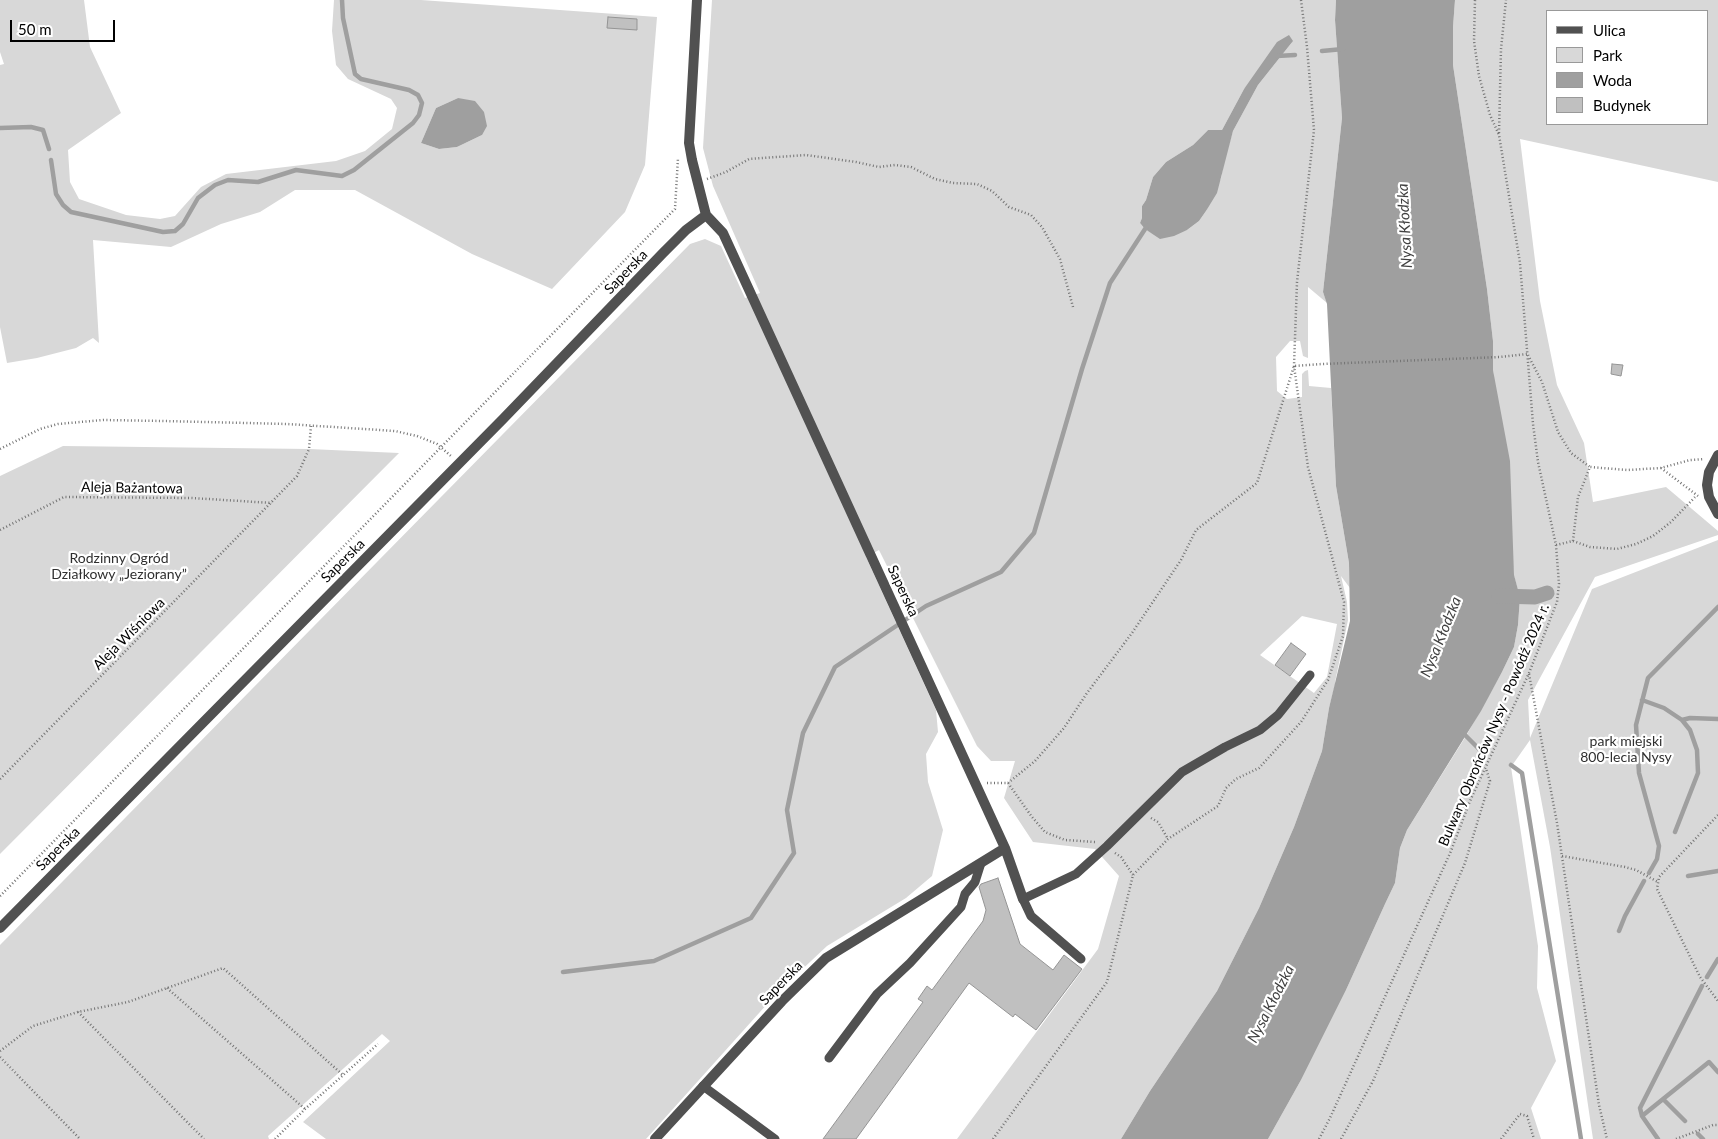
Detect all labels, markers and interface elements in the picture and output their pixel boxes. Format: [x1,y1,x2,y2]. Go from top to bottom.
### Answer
scale bar [12,10,118,42]
legend [1546,10,1708,125]
text: 50 m [18,20,52,38]
text: Ulica [1593,21,1626,39]
text: Park [1593,46,1622,64]
text: Woda [1593,71,1632,89]
text: Budynek [1593,96,1651,114]
water label: Nysa Kłodzka [1394,183,1416,269]
street label: Saperska [601,246,651,298]
street label: Aleja Bażantowa [81,479,183,497]
street label: Saperska [318,536,368,586]
park label: Rodzinny Ogród Działkowy „Jeziorany” [51,550,187,582]
street label: Saperska [884,563,922,619]
water label: Nysa Kłodzka [1417,594,1465,680]
street label: Aleja Wiśniowa [90,595,168,673]
street label: Bulwary Obrońców Nysy - Powódź 2024 r. [1435,601,1553,849]
park label: park miejski 800-lecia Nysy [1580,733,1672,766]
street label: Saperska [33,824,83,874]
street label: Saperska [756,957,806,1009]
water label: Nysa Kłodzka [1244,962,1298,1046]

